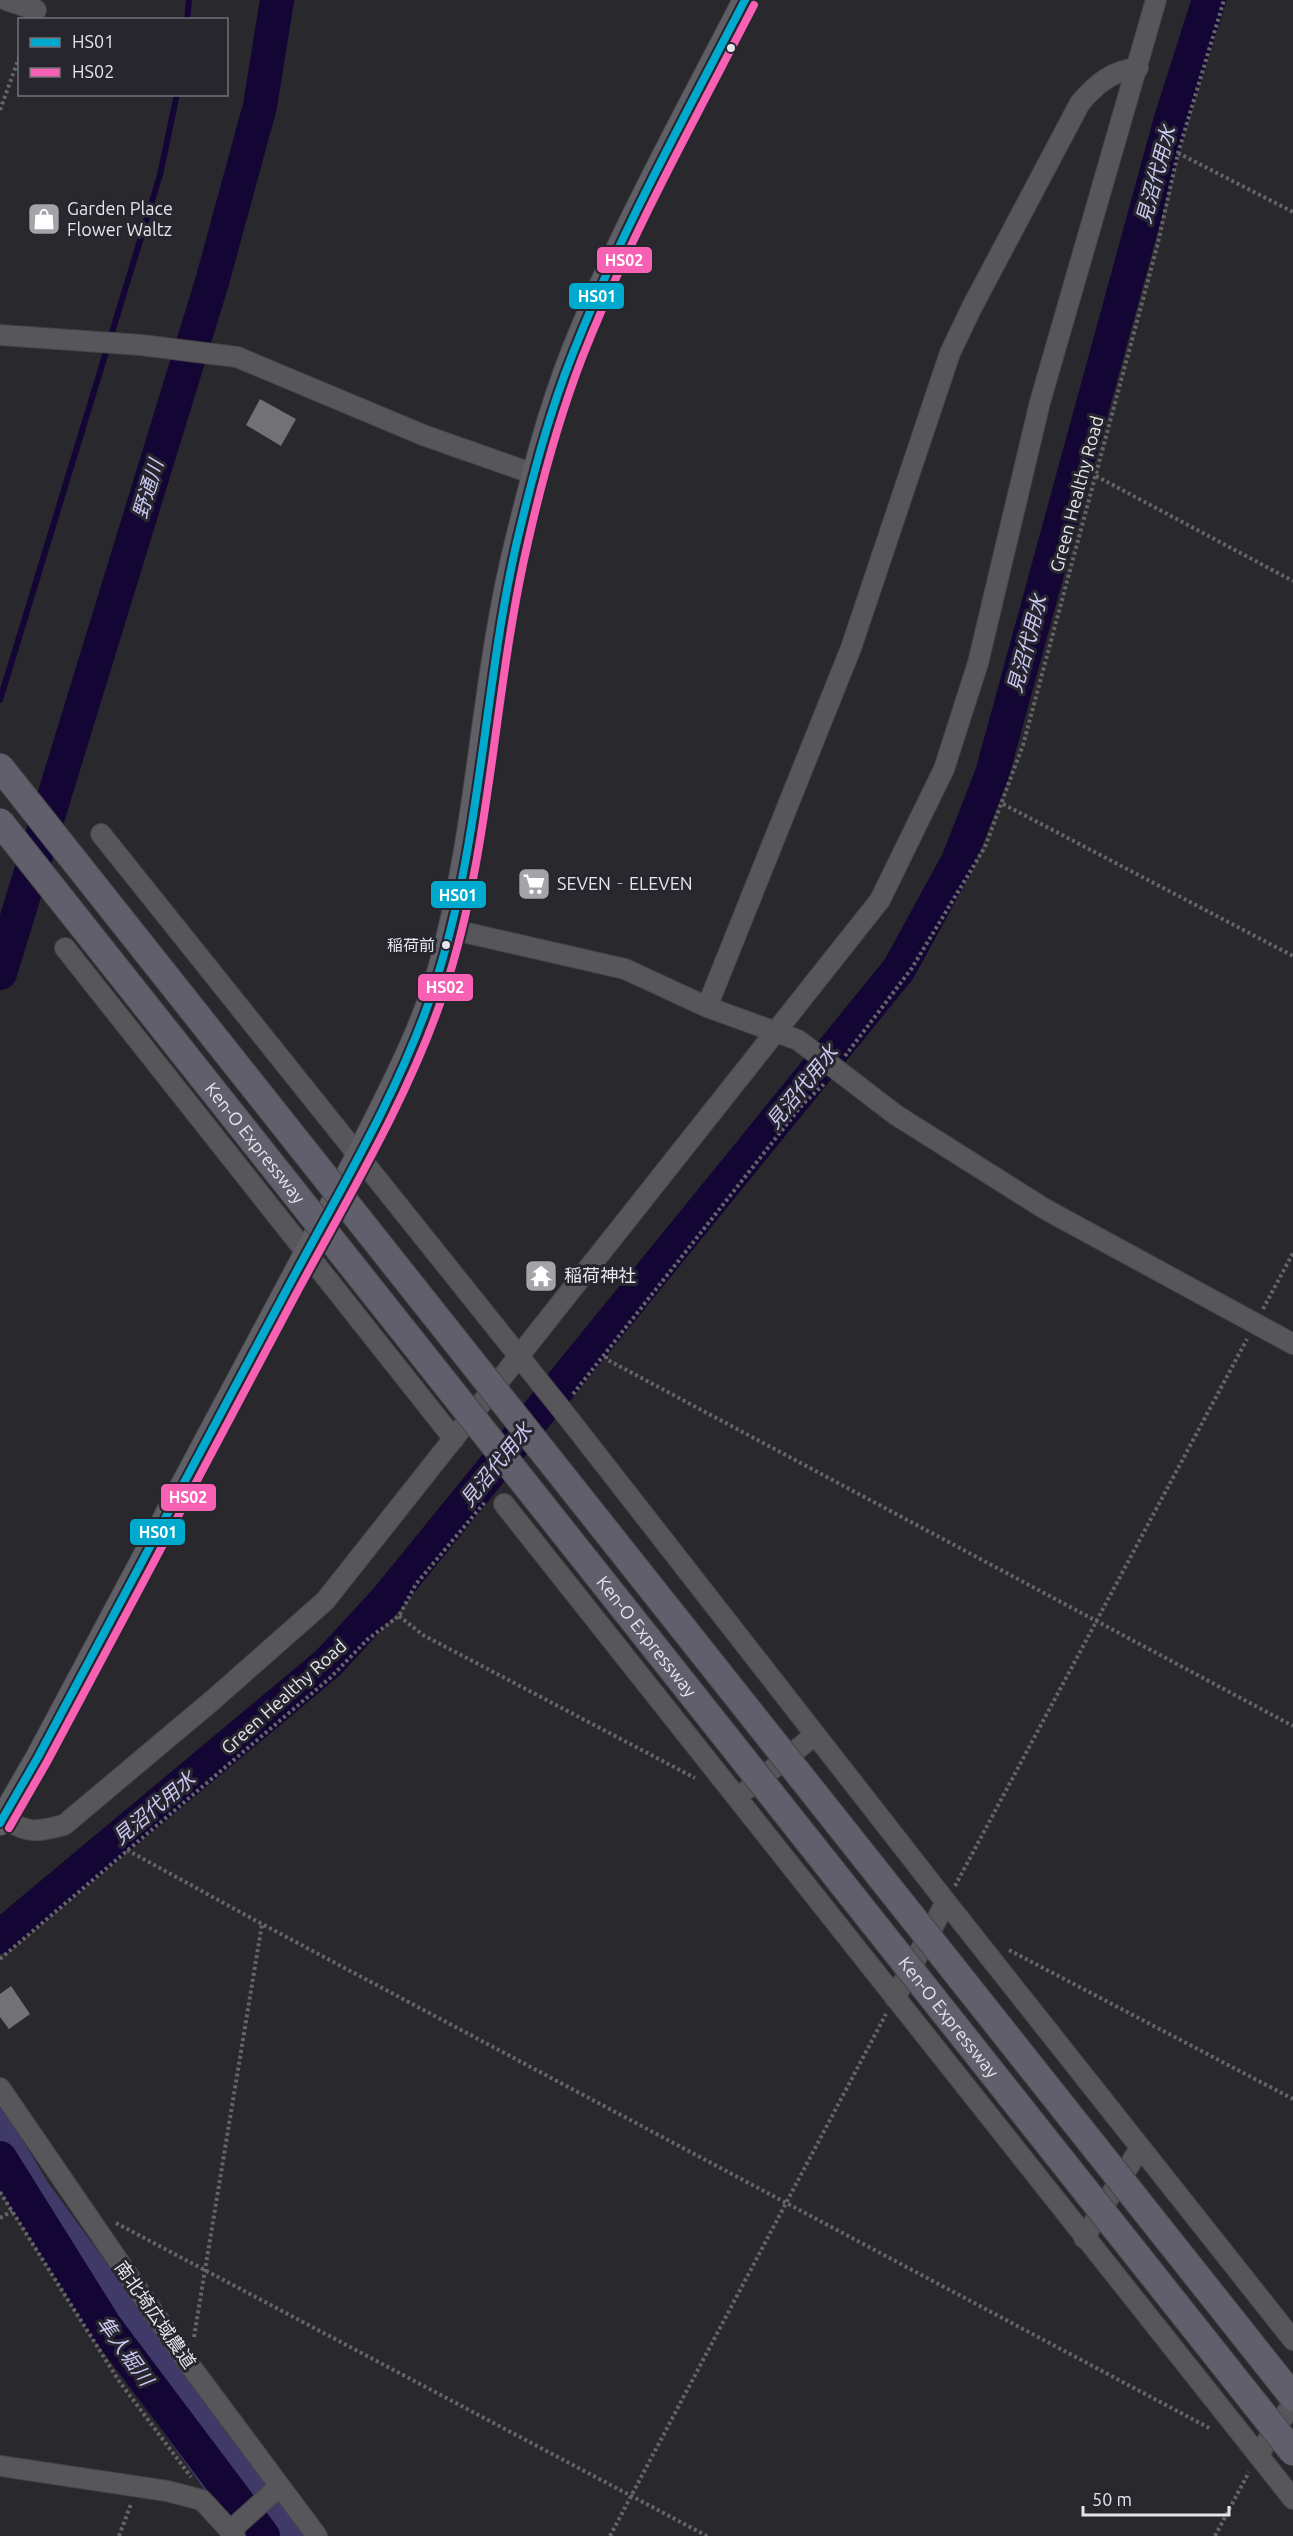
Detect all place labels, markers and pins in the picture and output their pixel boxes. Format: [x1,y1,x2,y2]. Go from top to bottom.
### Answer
unlabelled marker [725,42,737,54]
place label: Garden Place Flower Waltz [67,198,173,239]
shop icon: Garden Place Flower Waltz [26,201,62,237]
supermarket icon: SEVEN‐ELEVEN [516,866,552,902]
place label: SEVEN‐ELEVEN [557,873,693,893]
place label: 稲荷前 [387,936,435,954]
marker: 稲荷前 [440,939,452,951]
temple icon: 稲荷神社 [523,1258,559,1294]
place label: 稲荷神社 [564,1265,636,1285]

